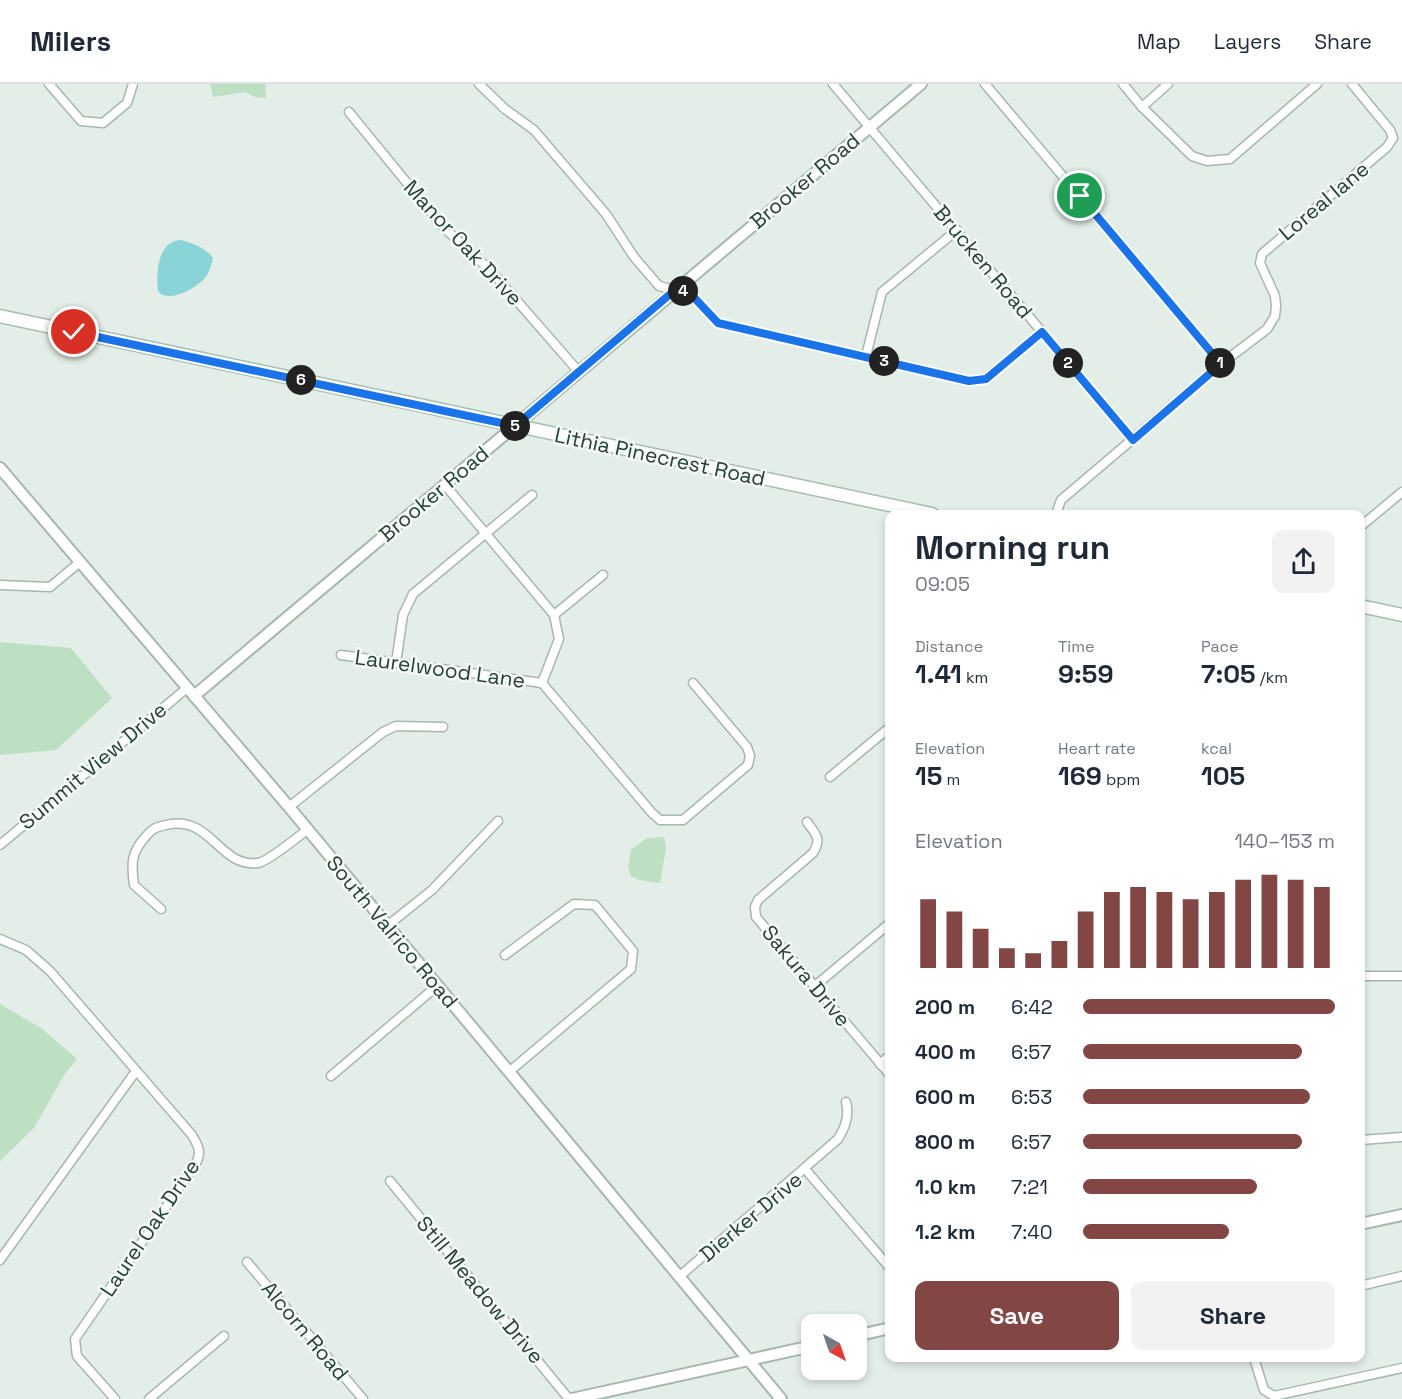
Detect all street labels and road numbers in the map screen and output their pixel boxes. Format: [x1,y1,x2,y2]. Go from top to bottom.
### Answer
street label: Brooker Road [744,127,865,234]
street label: Loreal lane [1273,155,1374,246]
street label: Manor Oak Drive [398,174,529,311]
street label: Brucken Road [928,199,1039,324]
street label: Lithia Pinecrest Road [552,421,768,492]
street label: Brooker Road [373,440,494,547]
street label: Laurelwood Lane [353,643,527,694]
street label: Summit View Drive [13,696,172,835]
street label: South Valrico Road [321,850,464,1014]
street label: Sakura Drive [756,919,857,1032]
street label: Laurel Oak Drive [94,1154,205,1302]
street label: Dierker Drive [694,1166,808,1268]
street label: Still Meadow Drive [411,1210,550,1369]
street label: Alcorn Road [256,1275,355,1386]

